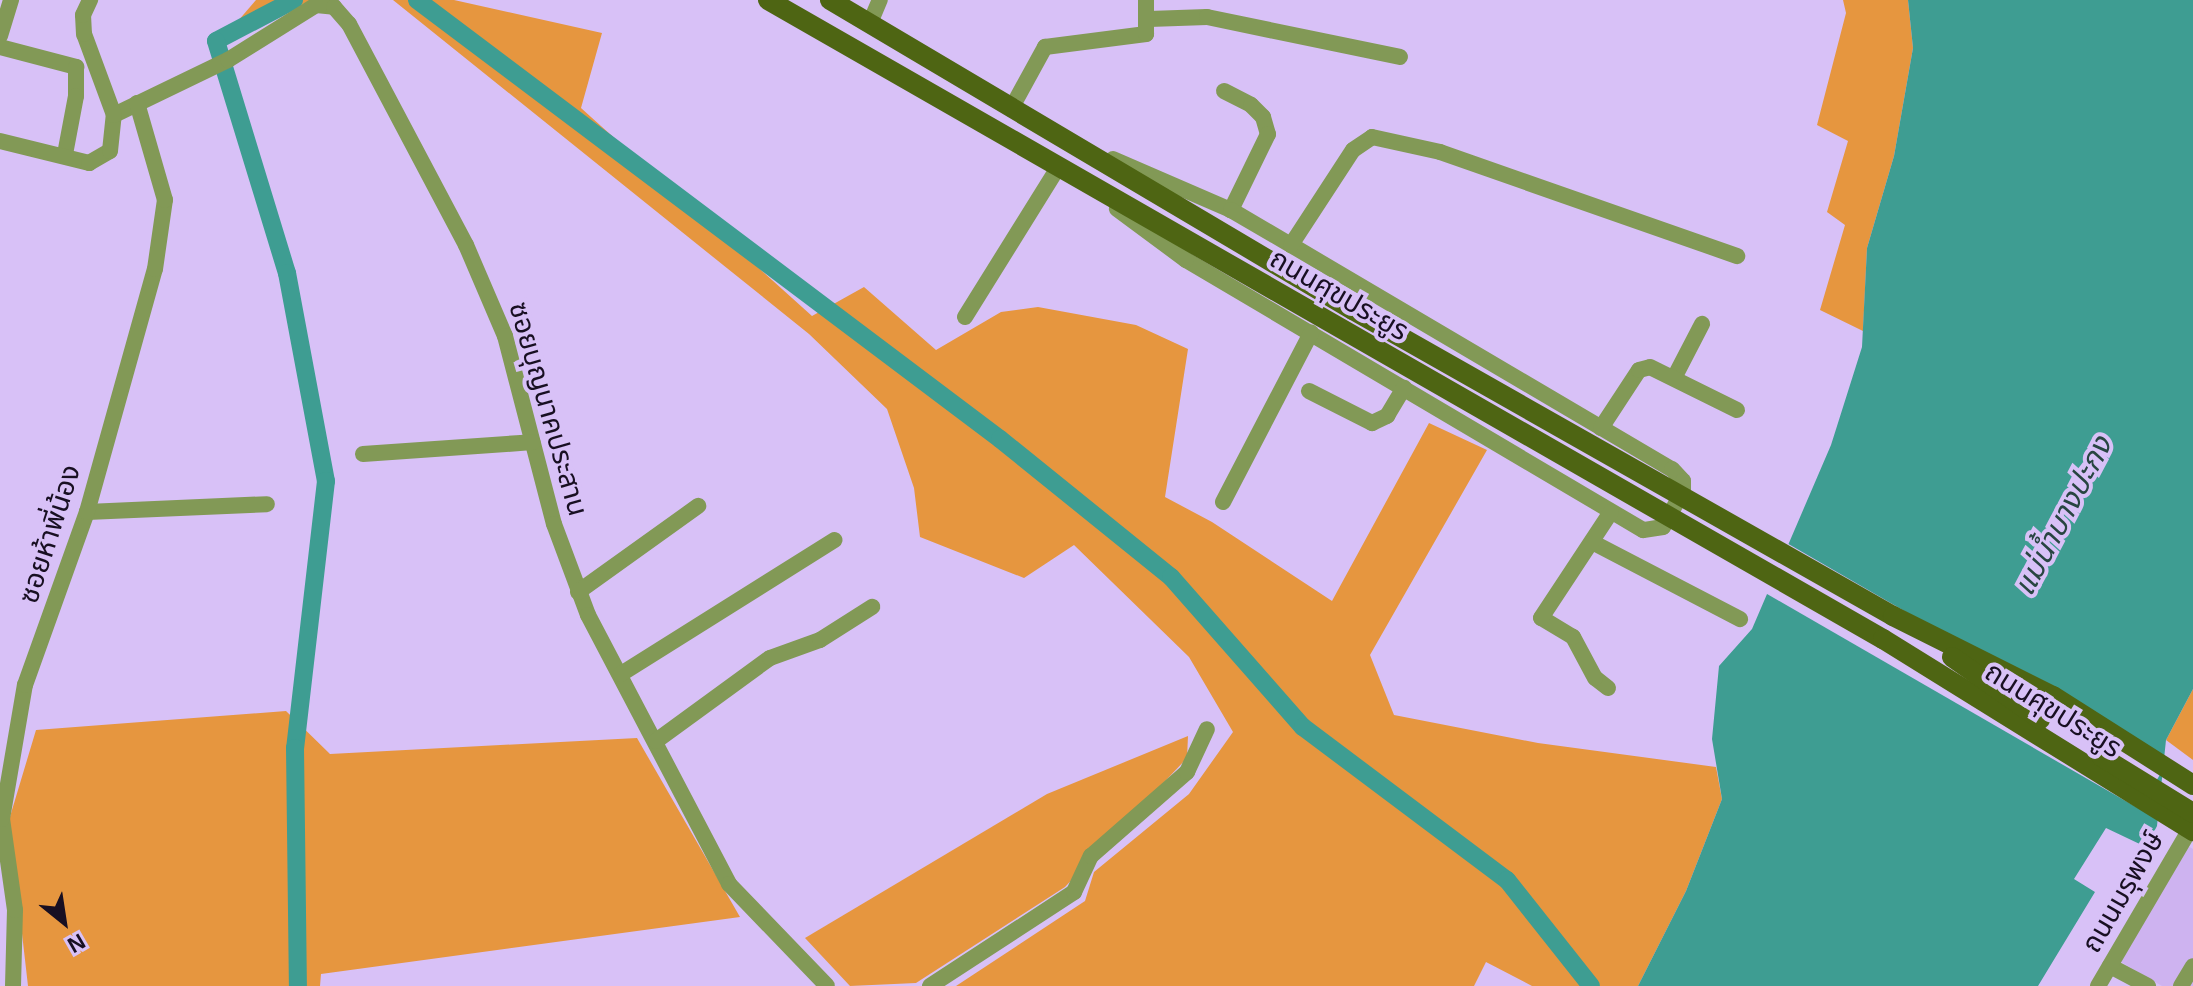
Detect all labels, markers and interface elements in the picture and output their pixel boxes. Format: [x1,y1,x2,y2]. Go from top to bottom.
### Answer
street label: ถนนศุขประยูร [1264,242,1414,348]
street label: ซอยบุญนาคประสาน [501,298,595,520]
water label: แม่น้ำบางปะกง [2006,430,2120,602]
street label: ซอยห้าพี่น้อง [12,460,88,608]
street label: ถนนศุขประยูร [1979,655,2127,765]
street label: ถนนมรุพงษ์ [2075,825,2171,959]
north arrow [24,882,104,962]
text: N [63,928,89,958]

